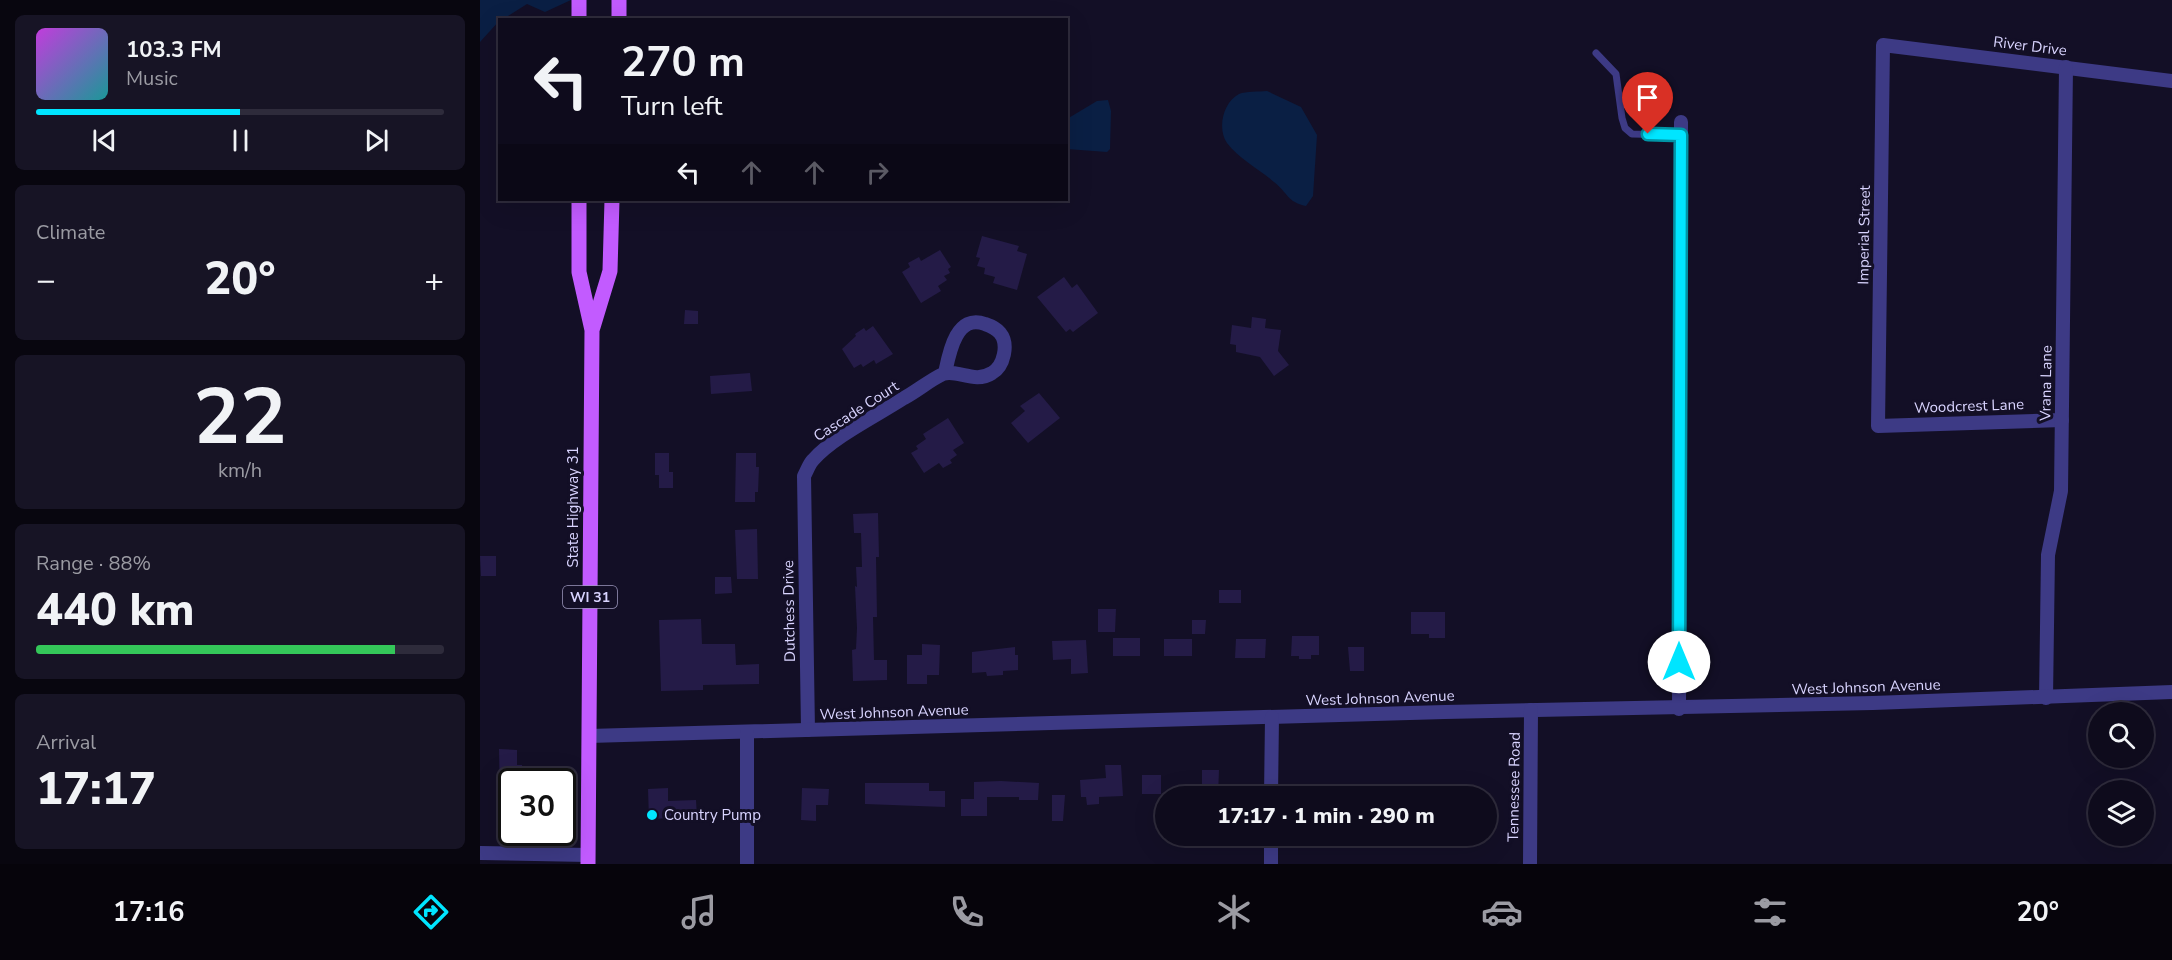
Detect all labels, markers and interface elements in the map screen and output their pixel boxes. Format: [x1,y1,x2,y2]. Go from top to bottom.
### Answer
street label: River Drive [1992,32,2068,60]
text: 270 m [621,34,745,91]
text: 103.3 FM [126,35,222,65]
icon: left [522,42,600,120]
text: Music [126,65,178,92]
pin [1622,72,1673,134]
icon: arrive [1631,81,1664,114]
text: Turn left [621,88,722,125]
icon: previous [88,124,121,157]
icon: pause [224,124,257,157]
icon: next [360,124,393,157]
icon: left [672,156,705,189]
icon: ahead [735,156,768,189]
icon: ahead [798,156,831,189]
icon: right [861,156,894,189]
street label: Imperial Street [1853,184,1875,285]
text: Climate [36,219,105,246]
text: 20° [204,249,276,310]
text: − [36,258,56,303]
text: + [424,258,444,303]
street label: Vrana Lane [2035,345,2057,422]
text: 22 [193,364,287,471]
street label: Cascade Court [810,376,903,446]
street label: Woodcrest Lane [1914,394,2024,418]
street label: State Highway 31 [563,446,583,568]
text: km/h [218,457,262,484]
text: Range · 88% [36,550,151,577]
street label: Dutchess Drive [778,560,800,662]
text: 440 km [36,580,195,641]
road number: WI 31 [563,586,617,608]
position arrow [1647,630,1711,694]
street label: West Johnson Avenue [1791,674,1941,700]
street label: West Johnson Avenue [1305,685,1455,711]
street label: West Johnson Avenue [819,699,969,725]
map controls [2088,702,2154,846]
button: search [2088,702,2154,768]
text: Arrival [36,729,96,756]
street label: Tennessee Road [1503,732,1525,842]
text: 17:17 [36,759,156,820]
speed limit sign: 30 [498,768,576,846]
button: layers [2088,780,2154,846]
text: 17:17 · 1 min · 290 m [1217,801,1435,831]
place label: Country Pump [664,805,761,825]
marker: Country Pump [645,808,659,822]
icon: directions [410,891,452,933]
icon: music [678,891,720,933]
icon: phone [946,891,988,933]
icon: climate [1213,891,1255,933]
icon: car [1481,891,1523,933]
icon: filters [1749,891,1791,933]
text: 17:16 [113,894,184,931]
text: 20° [2016,894,2059,931]

